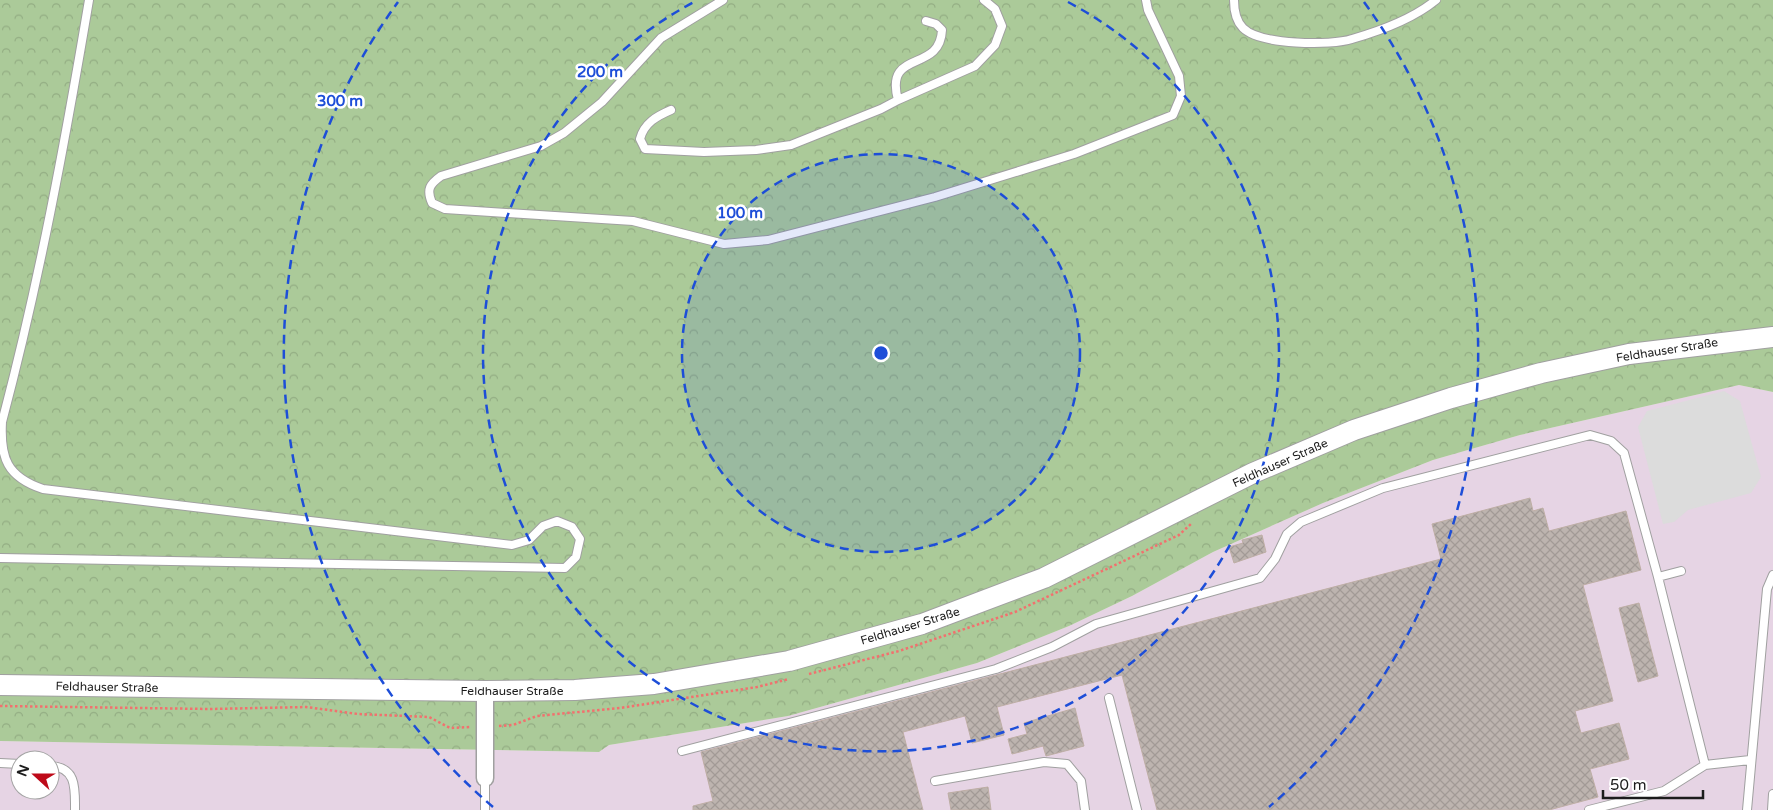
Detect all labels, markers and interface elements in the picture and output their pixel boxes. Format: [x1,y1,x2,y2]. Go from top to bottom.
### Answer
text: 200 m [577,63,623,81]
text: 300 m [317,92,363,110]
text: 100 m [717,204,763,222]
street label: Feldhauser Straße [1615,335,1719,365]
centre of rings [872,344,890,362]
street label: Feldhauser Straße [1230,436,1330,490]
street label: Feldhauser Straße [859,604,961,648]
street label: Feldhauser Straße [55,679,159,695]
street label: Feldhauser Straße [461,684,564,698]
north arrow [10,750,60,800]
text: N [13,762,33,779]
scale bar [1603,768,1703,800]
text: 50 m [1610,776,1647,794]

